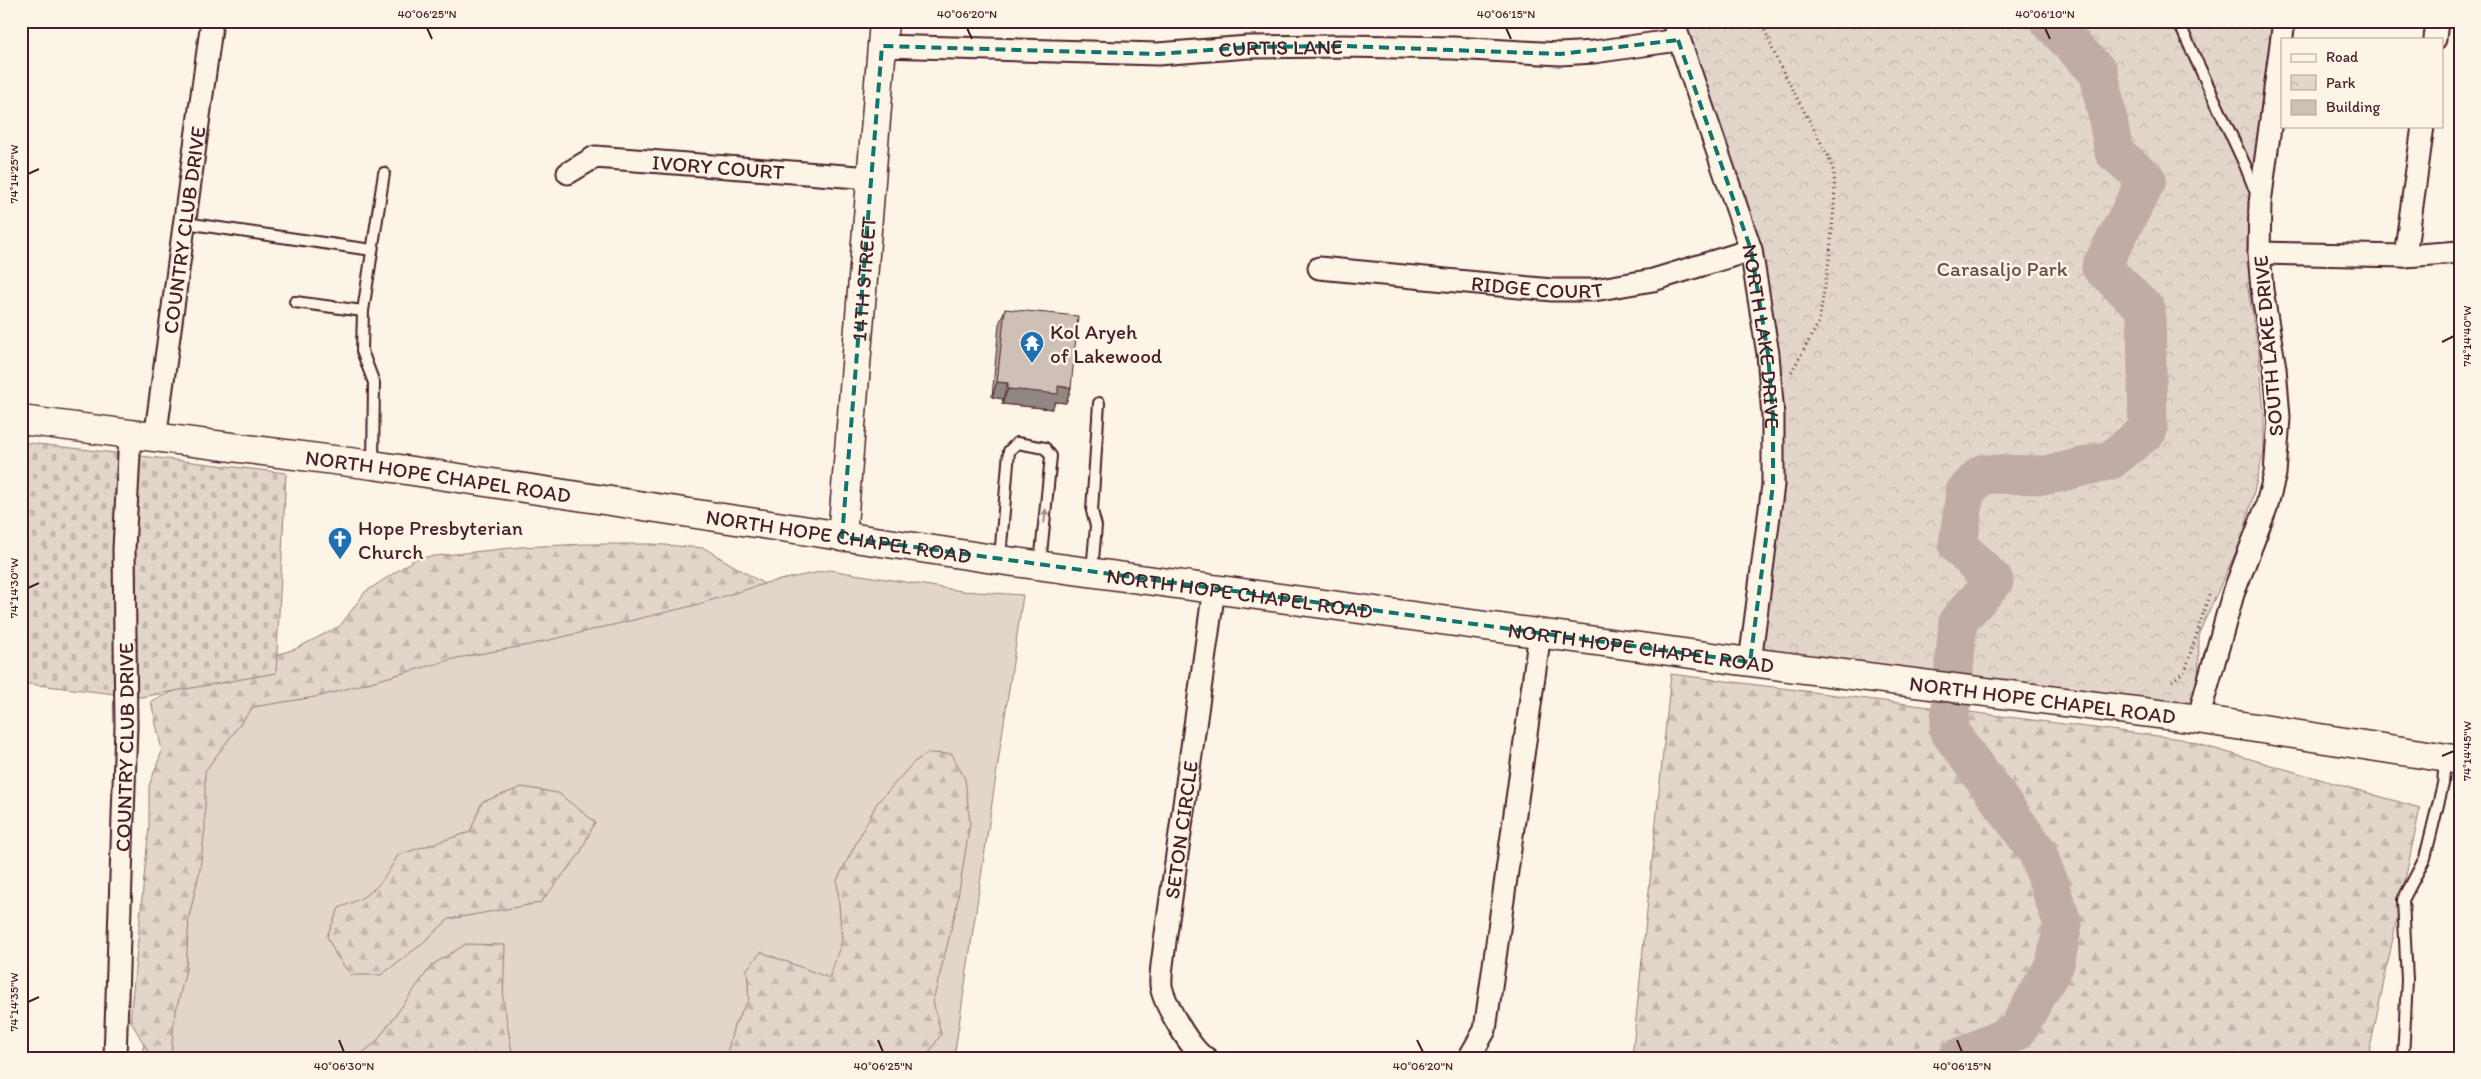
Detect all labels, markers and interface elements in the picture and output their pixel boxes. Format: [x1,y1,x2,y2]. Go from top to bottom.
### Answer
text: 40°06'25"N [397,7,457,21]
text: 40°06'20"N [937,7,997,21]
text: 40°06'15"N [1477,7,1535,21]
text: 40°06'10"N [2015,7,2075,21]
street label: CURTIS LANE [1218,34,1343,62]
legend [2281,38,2444,128]
text: Road [2326,48,2359,66]
text: Park [2326,74,2356,92]
text: Building [2326,98,2380,116]
street label: COUNTRY CLUB DRIVE [157,124,210,335]
text: 74°14'25"W [7,145,21,203]
street label: IVORY COURT [651,149,786,184]
street label: 14TH STREET [845,215,881,342]
street label: NORTH LAKE DRIVE [1738,242,1786,429]
street label: SOUTH LAKE DRIVE [2248,254,2288,438]
park label: Carasaljo Park [1936,256,2068,281]
street label: RIDGE COURT [1470,270,1605,303]
text: 74°14'40"W [2460,306,2474,366]
place label: Kol Aryeh of Lakewood [1050,319,1163,368]
temple icon: Kol Aryeh of Lakewood [1019,330,1045,364]
street label: NORTH HOPE CHAPEL ROAD [304,444,573,507]
street label: NORTH HOPE CHAPEL ROAD [704,503,973,568]
one-way arrow [1041,508,1049,524]
place label: Hope Presbyterian Church [358,515,523,564]
church icon: Hope Presbyterian Church [327,526,353,560]
text: 74°14'30"W [7,558,21,618]
street label: NORTH HOPE CHAPEL ROAD [1105,562,1375,623]
street label: NORTH HOPE CHAPEL ROAD [1506,617,1776,677]
street label: COUNTRY CLUB DRIVE [109,642,139,852]
street label: NORTH HOPE CHAPEL ROAD [1908,670,2178,729]
text: 74°14'45"W [2460,721,2474,781]
street label: SETON CIRCLE [1159,759,1202,900]
text: 74°14'35"W [7,972,21,1032]
text: 40°06'30"N [314,1059,374,1073]
text: 40°06'25"N [853,1059,913,1073]
text: 40°06'20"N [1393,1059,1453,1073]
text: 40°06'15"N [1933,1059,1991,1073]

